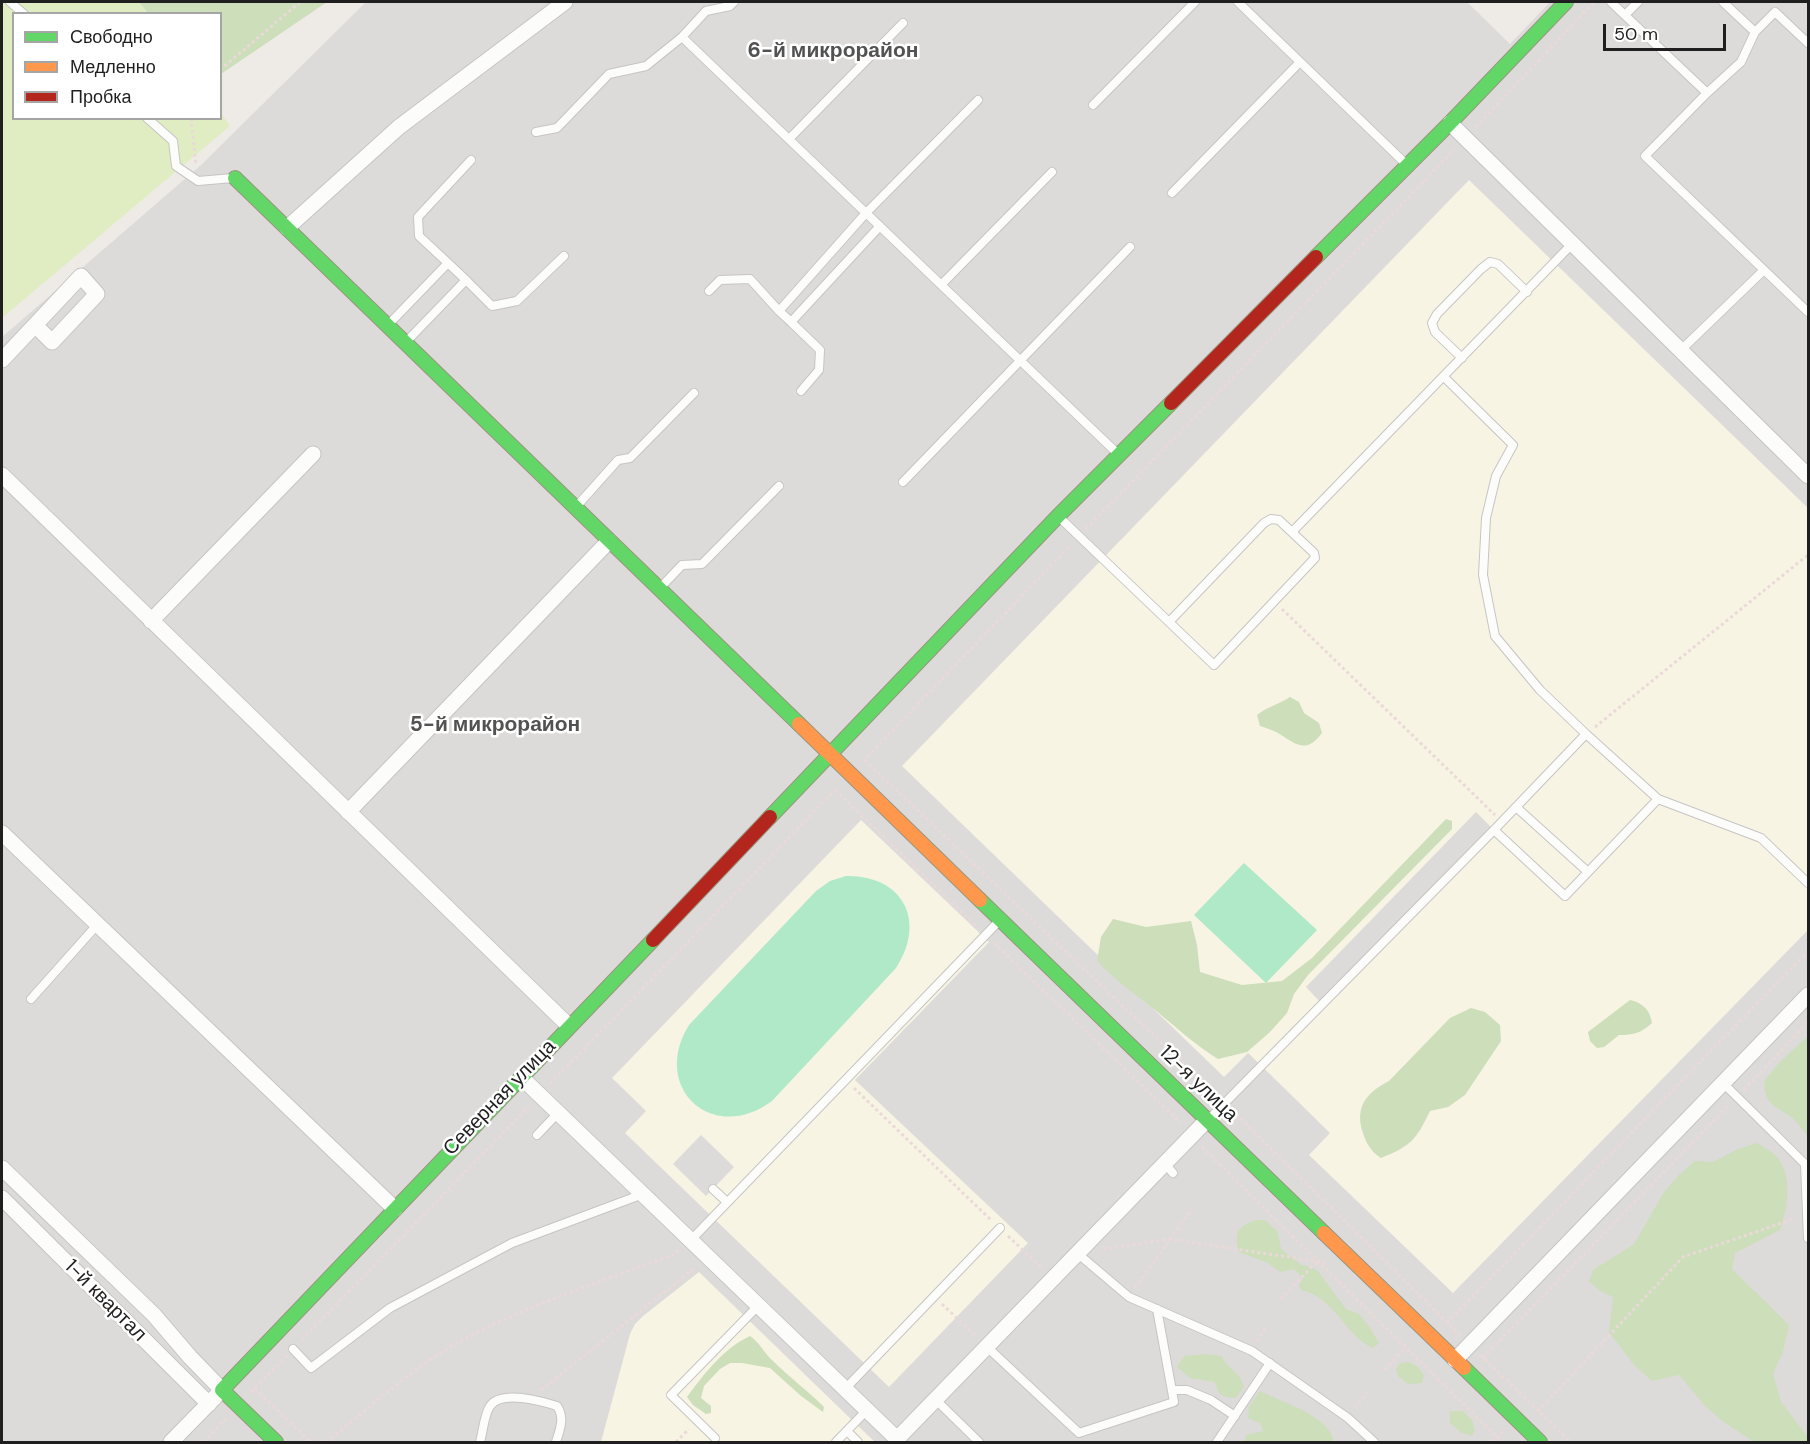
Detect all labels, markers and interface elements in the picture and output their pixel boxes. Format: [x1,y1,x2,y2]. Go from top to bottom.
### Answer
legend [12,12,222,120]
scale bar [1606,12,1729,50]
text: 50 m [1614,22,1658,46]
text: Свободно [70,25,153,49]
district label: 6-й микрорайон [748,38,918,64]
text: Медленно [70,55,156,79]
text: Пробка [70,85,132,109]
district label: 5-й микрорайон [410,712,580,738]
street label: Северная улица [439,1035,561,1161]
street label: 12-я улица [1154,1041,1242,1127]
street label: 1-й квартал [59,1255,151,1347]

